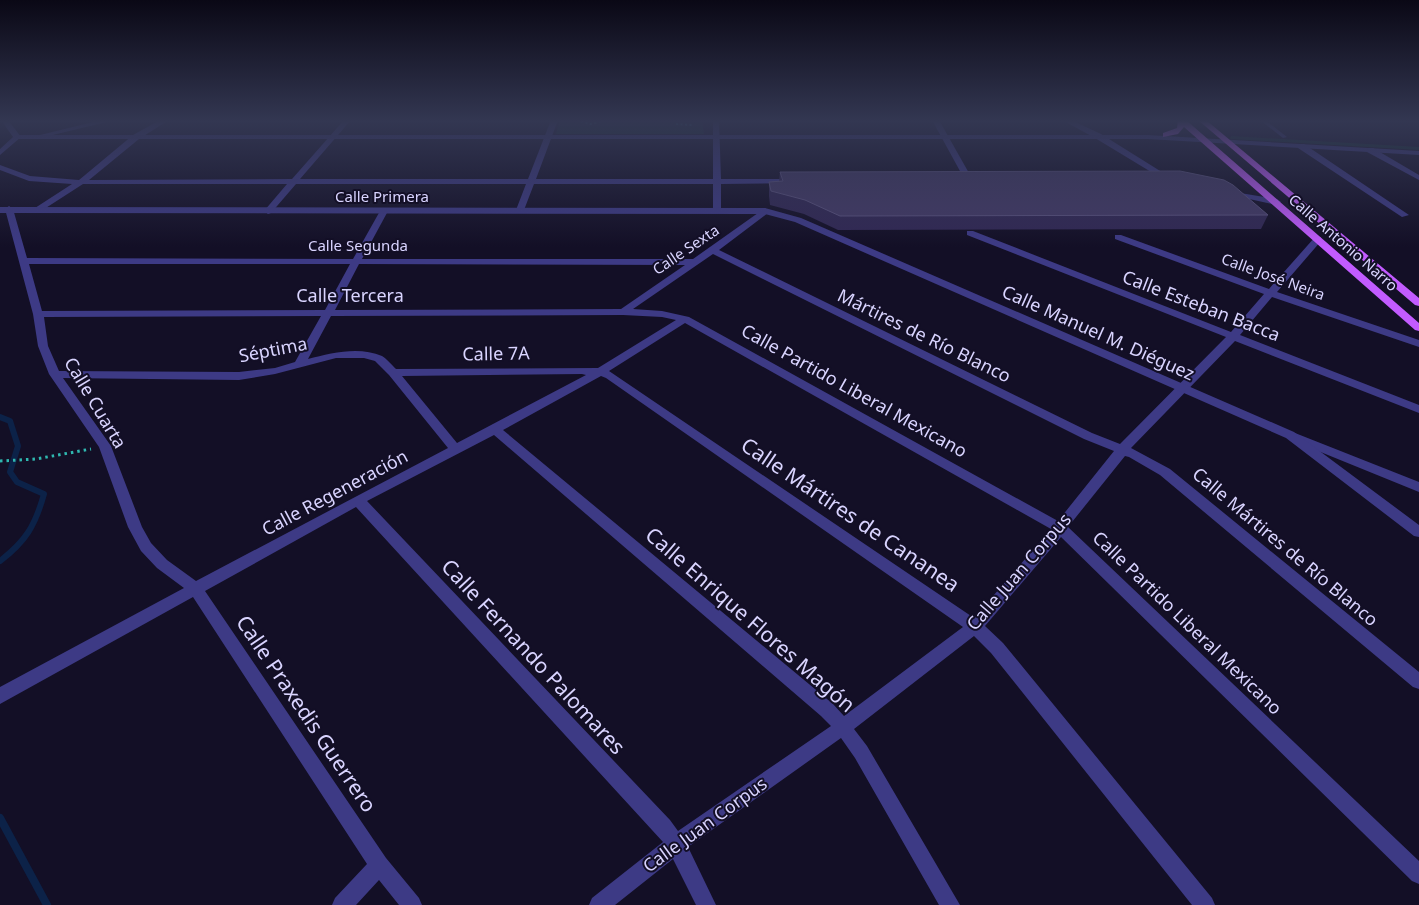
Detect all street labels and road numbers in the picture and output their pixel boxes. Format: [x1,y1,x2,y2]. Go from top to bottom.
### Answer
street label: Calle Primera [335,186,429,206]
street label: Calle Antonio Narro [1285,189,1402,295]
street label: Calle Sexta [648,220,723,279]
street label: Calle Segunda [308,235,408,255]
street label: Calle José Neira [1219,248,1328,304]
street label: Calle Esteban Bacca [1119,264,1284,346]
street label: Calle Manuel M. Diéguez [998,279,1198,385]
street label: Calle Tercera [296,283,404,307]
street label: Mártires de Río Blanco [834,283,1015,388]
street label: Calle Partido Liberal Mexicano [737,318,972,462]
street label: Séptima [237,331,309,367]
street label: Calle 7A [462,340,530,366]
street label: Calle Cuarta [59,352,132,452]
street label: Calle Mártires de Cananea [736,430,965,598]
street label: Calle Regeneración [257,444,412,541]
street label: Calle Mártires de Río Blanco [1188,461,1384,631]
street label: Calle Juan Corpus [961,508,1076,635]
street label: Calle Enrique Flores Magón [640,520,861,718]
street label: Calle Partido Liberal Mexicano [1088,525,1288,719]
street label: Calle Fernando Palomares [436,553,632,760]
street label: Calle Praxedis Guerrero [230,609,383,818]
street label: Calle Juan Corpus [637,771,771,877]

